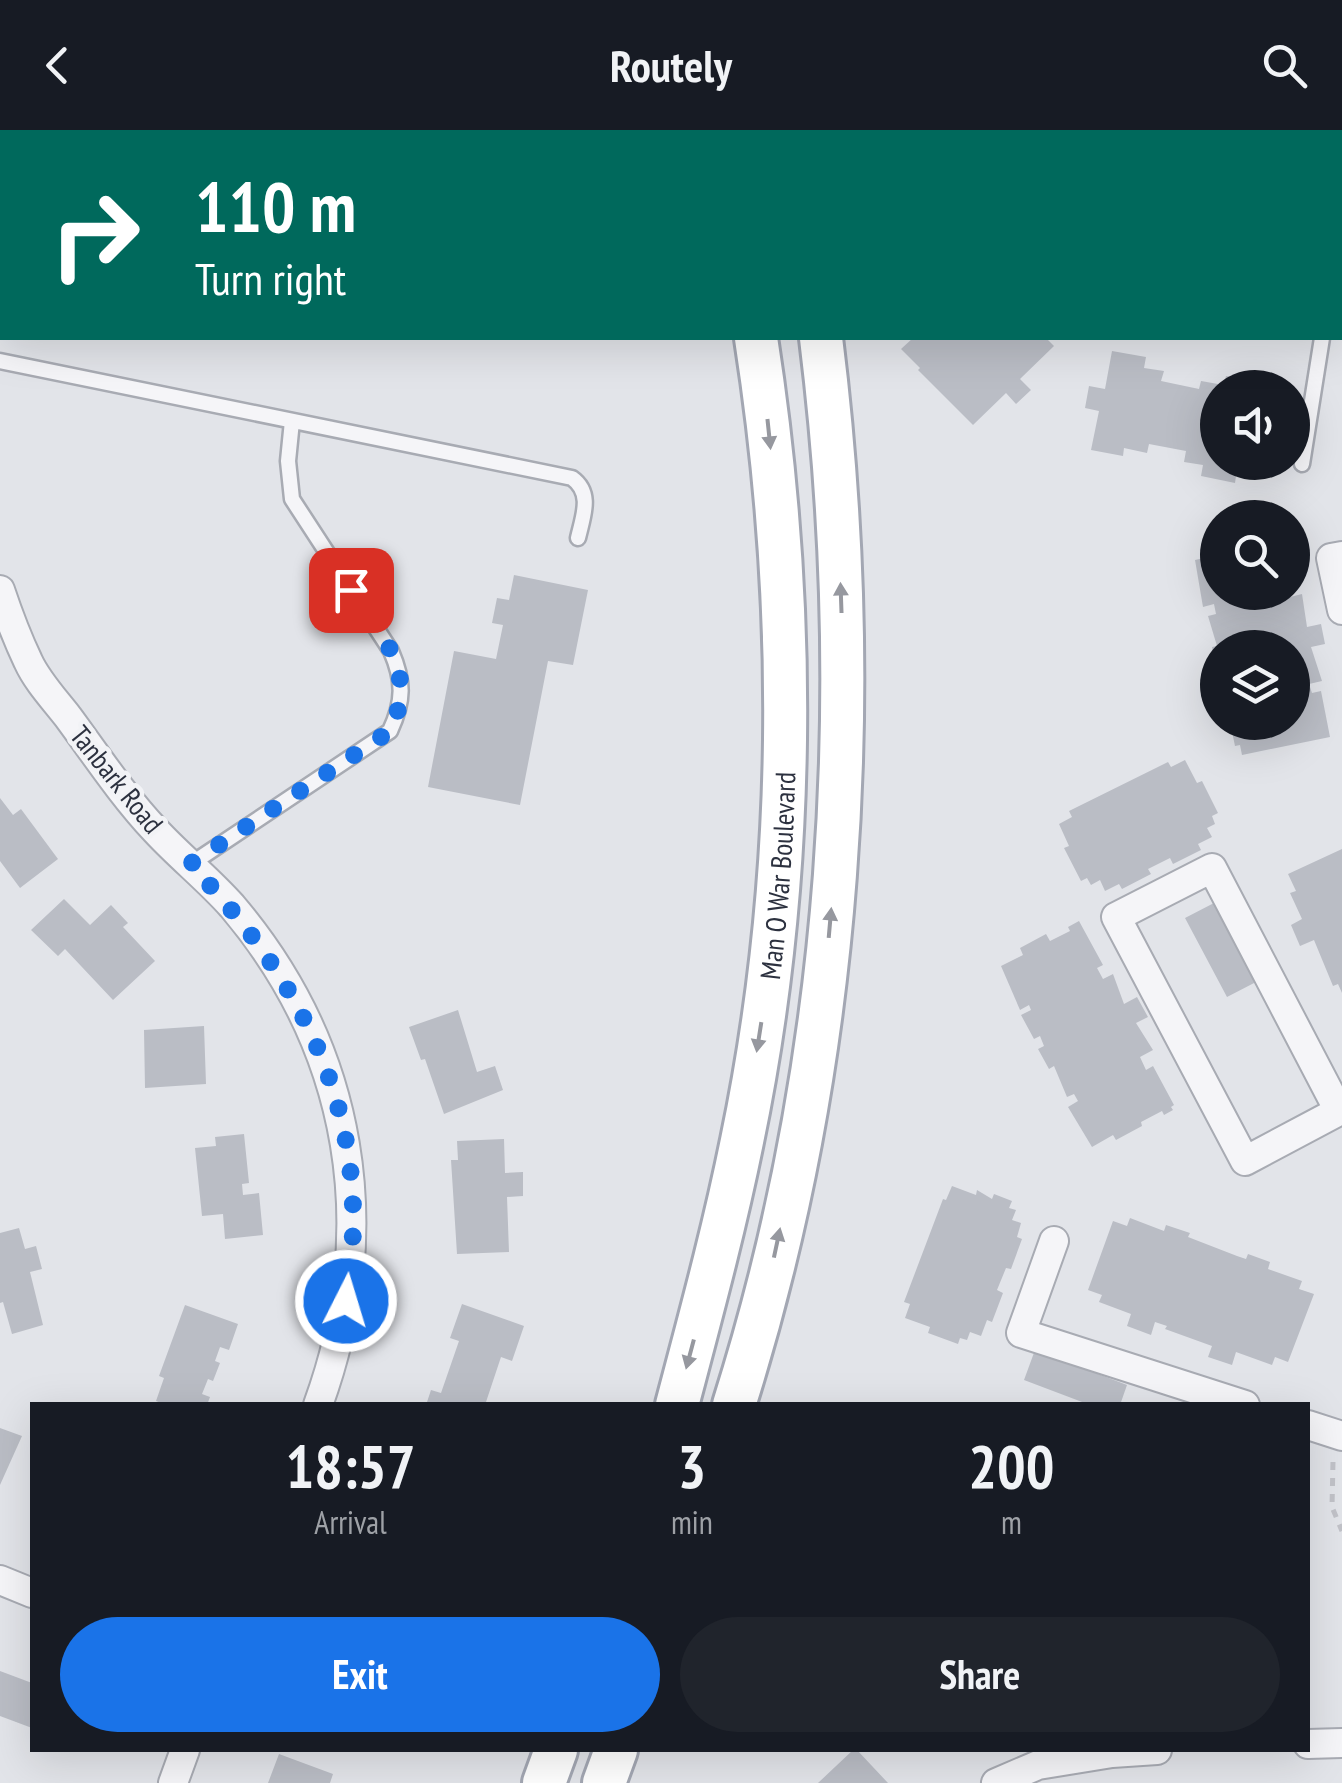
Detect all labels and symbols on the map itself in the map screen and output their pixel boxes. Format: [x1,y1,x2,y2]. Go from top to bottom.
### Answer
one-way arrow [761,419,777,450]
pin [309,548,394,633]
one-way arrow [833,582,849,614]
street label: Tanbark Road [62,717,172,841]
street label: Man O War Boulevard [750,771,803,981]
one-way arrow [823,907,839,938]
one-way arrow [751,1022,767,1053]
one-way arrow [769,1227,785,1258]
position arrow [294,1249,398,1353]
one-way arrow [682,1339,698,1370]

